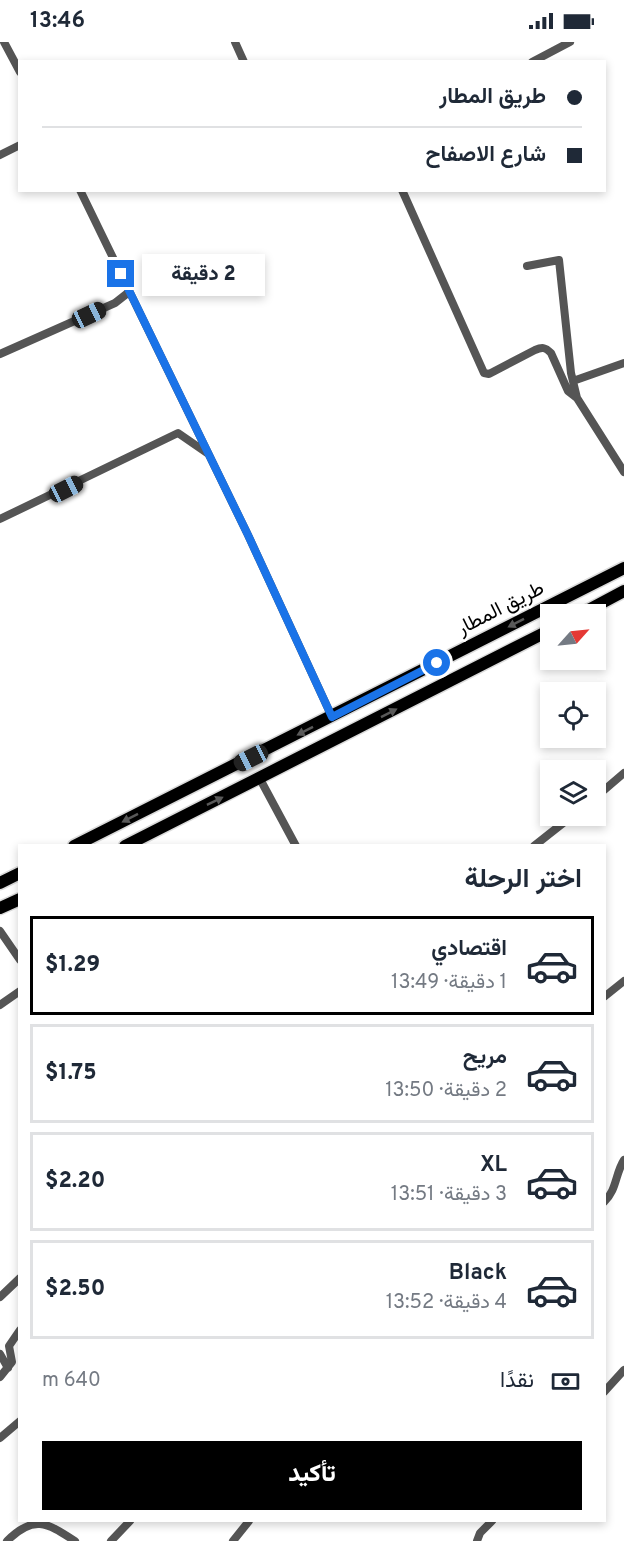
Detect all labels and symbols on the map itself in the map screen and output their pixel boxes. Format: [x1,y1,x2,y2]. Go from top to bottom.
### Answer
callout: 2 دقيقة [142,253,265,295]
route end [107,260,134,287]
car [69,299,109,331]
car [46,473,86,505]
street label: طريق المطار [452,576,549,642]
north arrow [540,604,606,670]
one-way arrow [507,618,524,628]
route start [423,649,450,676]
one-way arrow [380,708,397,718]
one-way arrow [296,726,313,736]
car [231,742,271,774]
one-way arrow [206,797,224,807]
one-way arrow [122,813,139,823]

